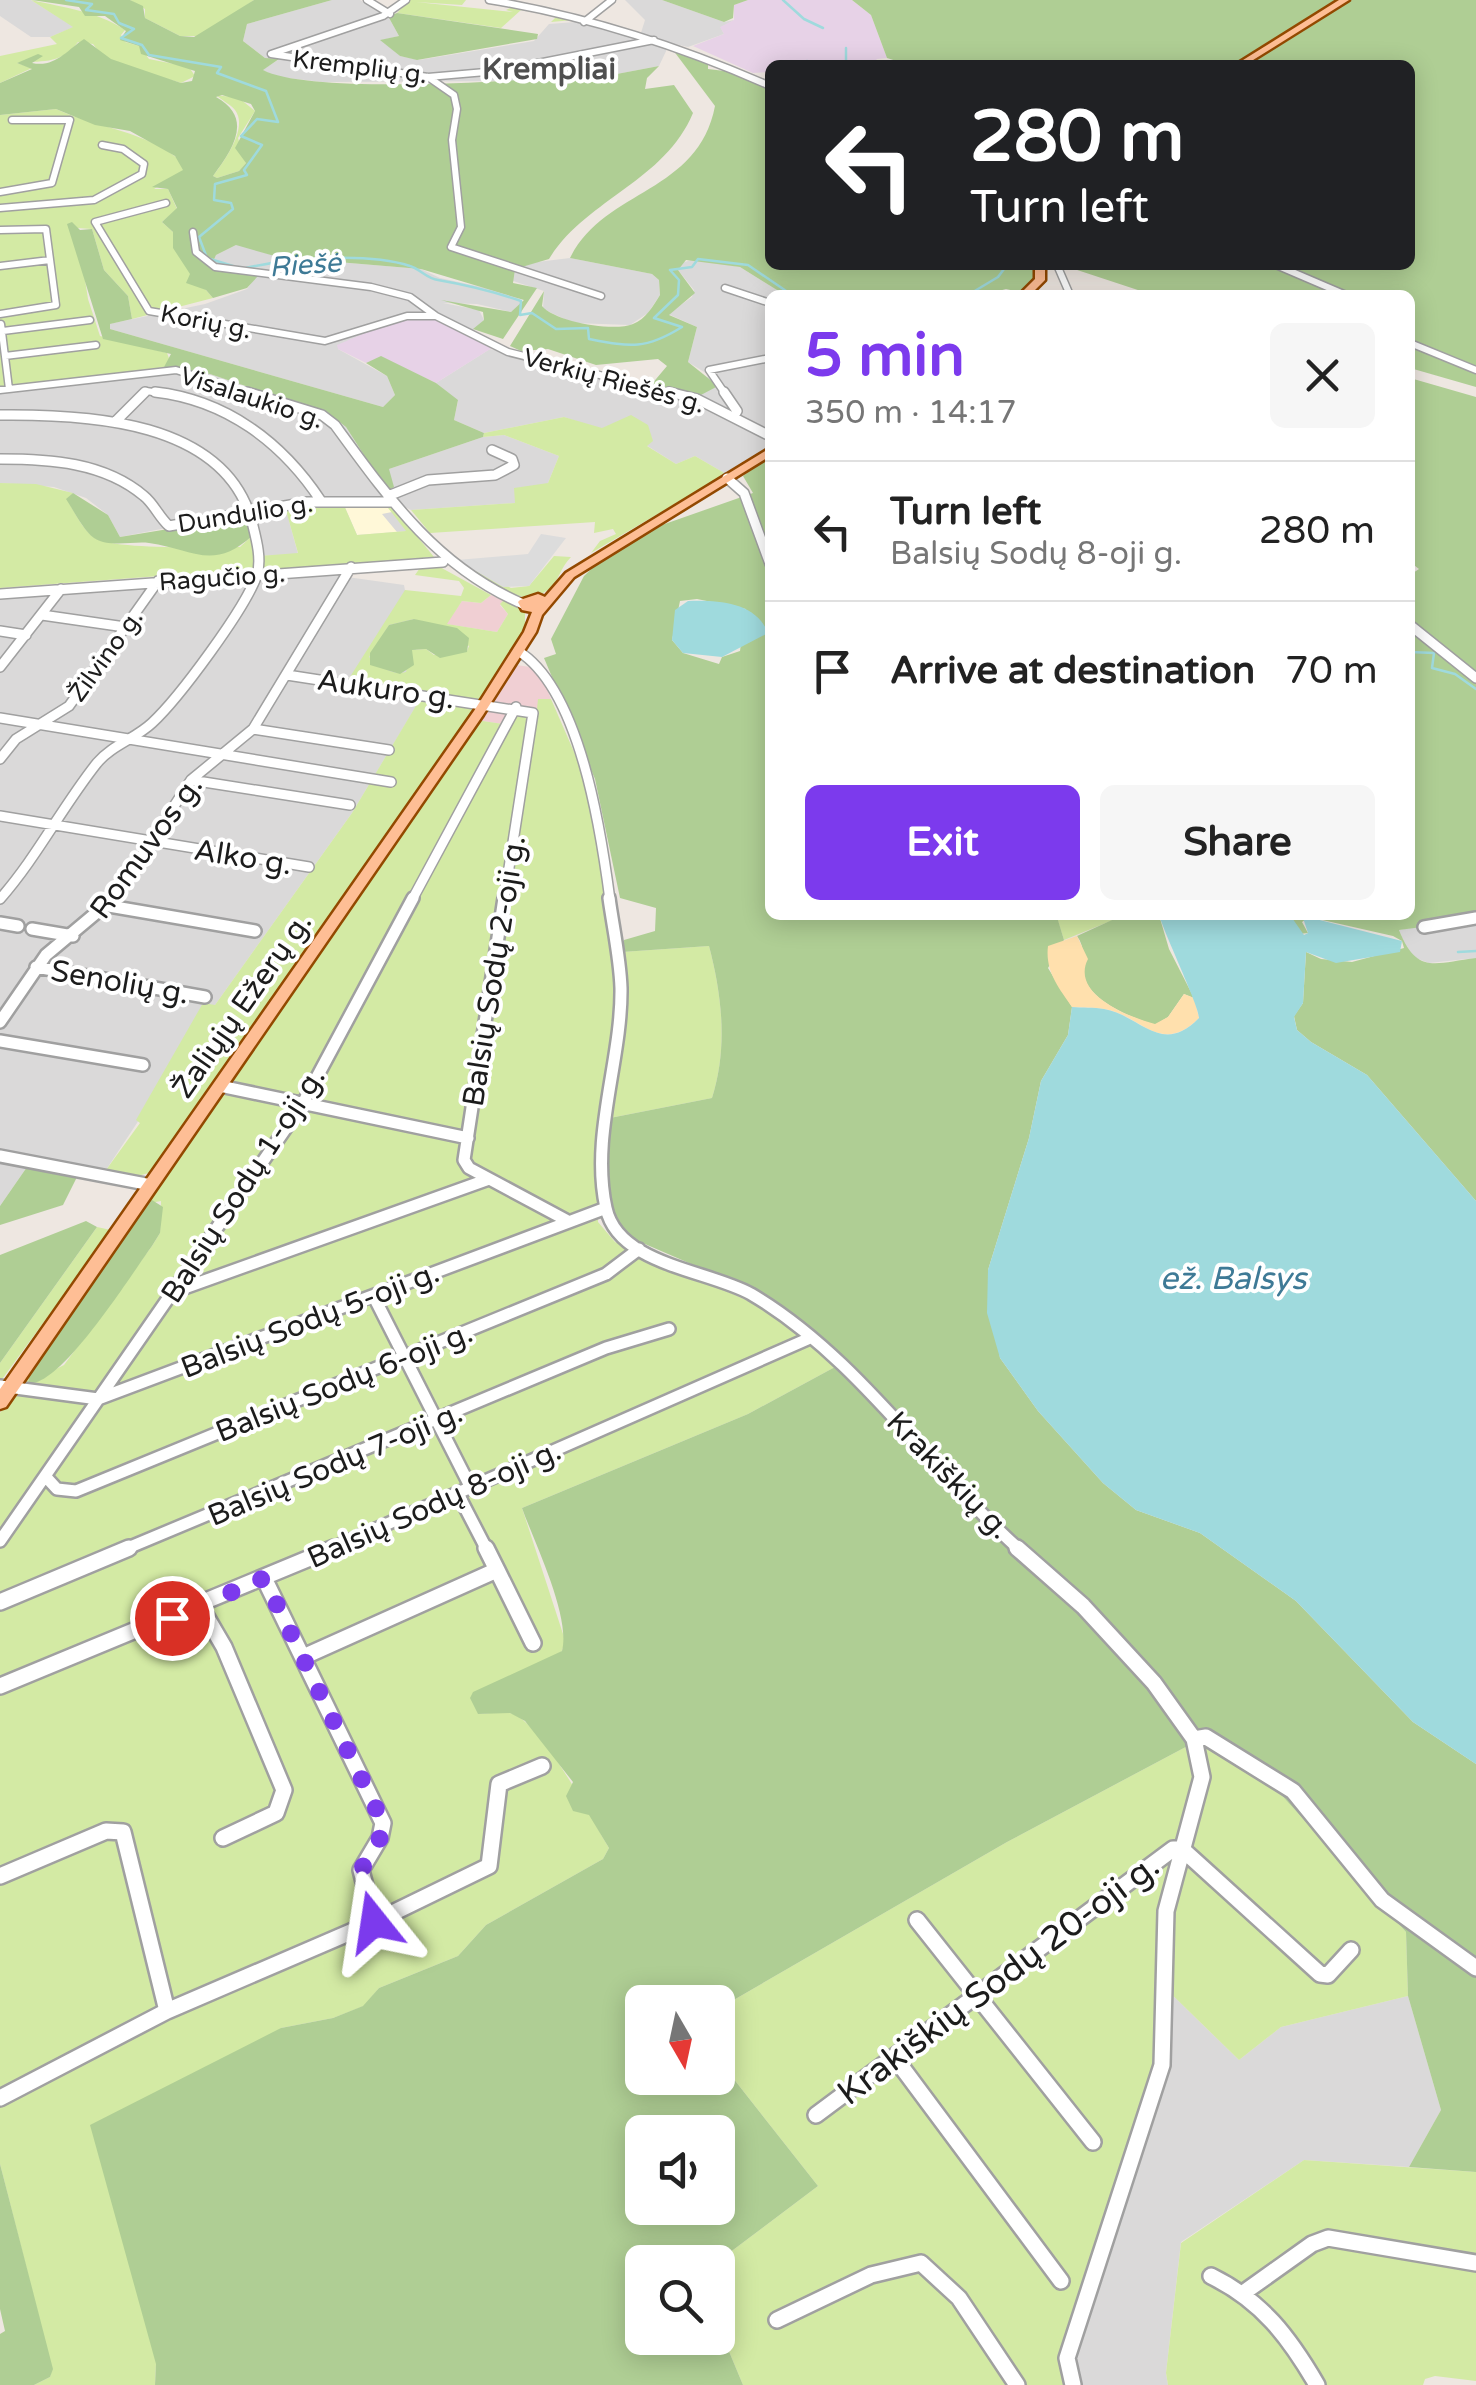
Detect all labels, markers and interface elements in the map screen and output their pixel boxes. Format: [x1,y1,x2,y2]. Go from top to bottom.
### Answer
street label: Kremplių g. [291,44,429,90]
district label: Krempliai [482,51,616,88]
text: 280 m [970,96,1184,180]
icon: left [805,100,935,230]
text: Turn left [970,181,1149,235]
water label: Riešė [268,245,344,284]
street label: Korių g. [158,299,254,345]
text: 5 min [805,320,965,392]
button: close [1270,323,1375,428]
street label: Verkių Riešės g. [520,342,708,420]
street label: Visalaukio g. [176,361,327,435]
text: 350 m · 14:17 [805,394,1017,432]
street label: Dundulio g. [175,488,315,539]
text: Turn left [890,489,1041,535]
icon: left [805,504,860,559]
text: 280 m [1259,508,1375,554]
text: Balsių Sodų 8-oji g. [890,535,1182,573]
street label: Ragučio g. [158,559,286,597]
street label: Žilvino g. [62,603,149,708]
icon: arrive [805,644,860,699]
text: Arrive at destination [890,648,1255,694]
text: 70 m [1285,648,1378,694]
street label: Aukuro g. [315,662,457,717]
street label: Romuvos g. [82,768,211,926]
button: Exit [805,785,1080,900]
button: Share [1100,785,1375,900]
street label: Alko g. [191,832,294,883]
street label: Balsių Sodų 2-oji g. [455,833,534,1109]
street label: Žaliųjų Ežerų g. [165,905,320,1105]
street label: Senolių g. [48,952,192,1013]
street label: Balsių Sodų 1-oji g. [153,1060,333,1310]
street label: Balsių Sodų 5-oji g. [176,1254,445,1387]
water label: ež. Balsys [1160,1260,1309,1298]
street label: Balsių Sodų 6-oji g. [210,1314,478,1451]
street label: Balsių Sodų 7-oji g. [202,1394,468,1535]
street label: Krakiškių g. [879,1404,1019,1547]
street label: Balsių Sodų 8-oji g. [302,1432,567,1577]
pin [130,1576,215,1661]
icon: arrive [145,1591,200,1646]
street label: Krakiškių Sodų 20-oji g. [829,1845,1168,2115]
position arrow [322,1870,426,1974]
north arrow [625,1985,735,2095]
map controls [625,1985,735,2355]
button: sound [625,2115,735,2225]
button: search [625,2245,735,2355]

